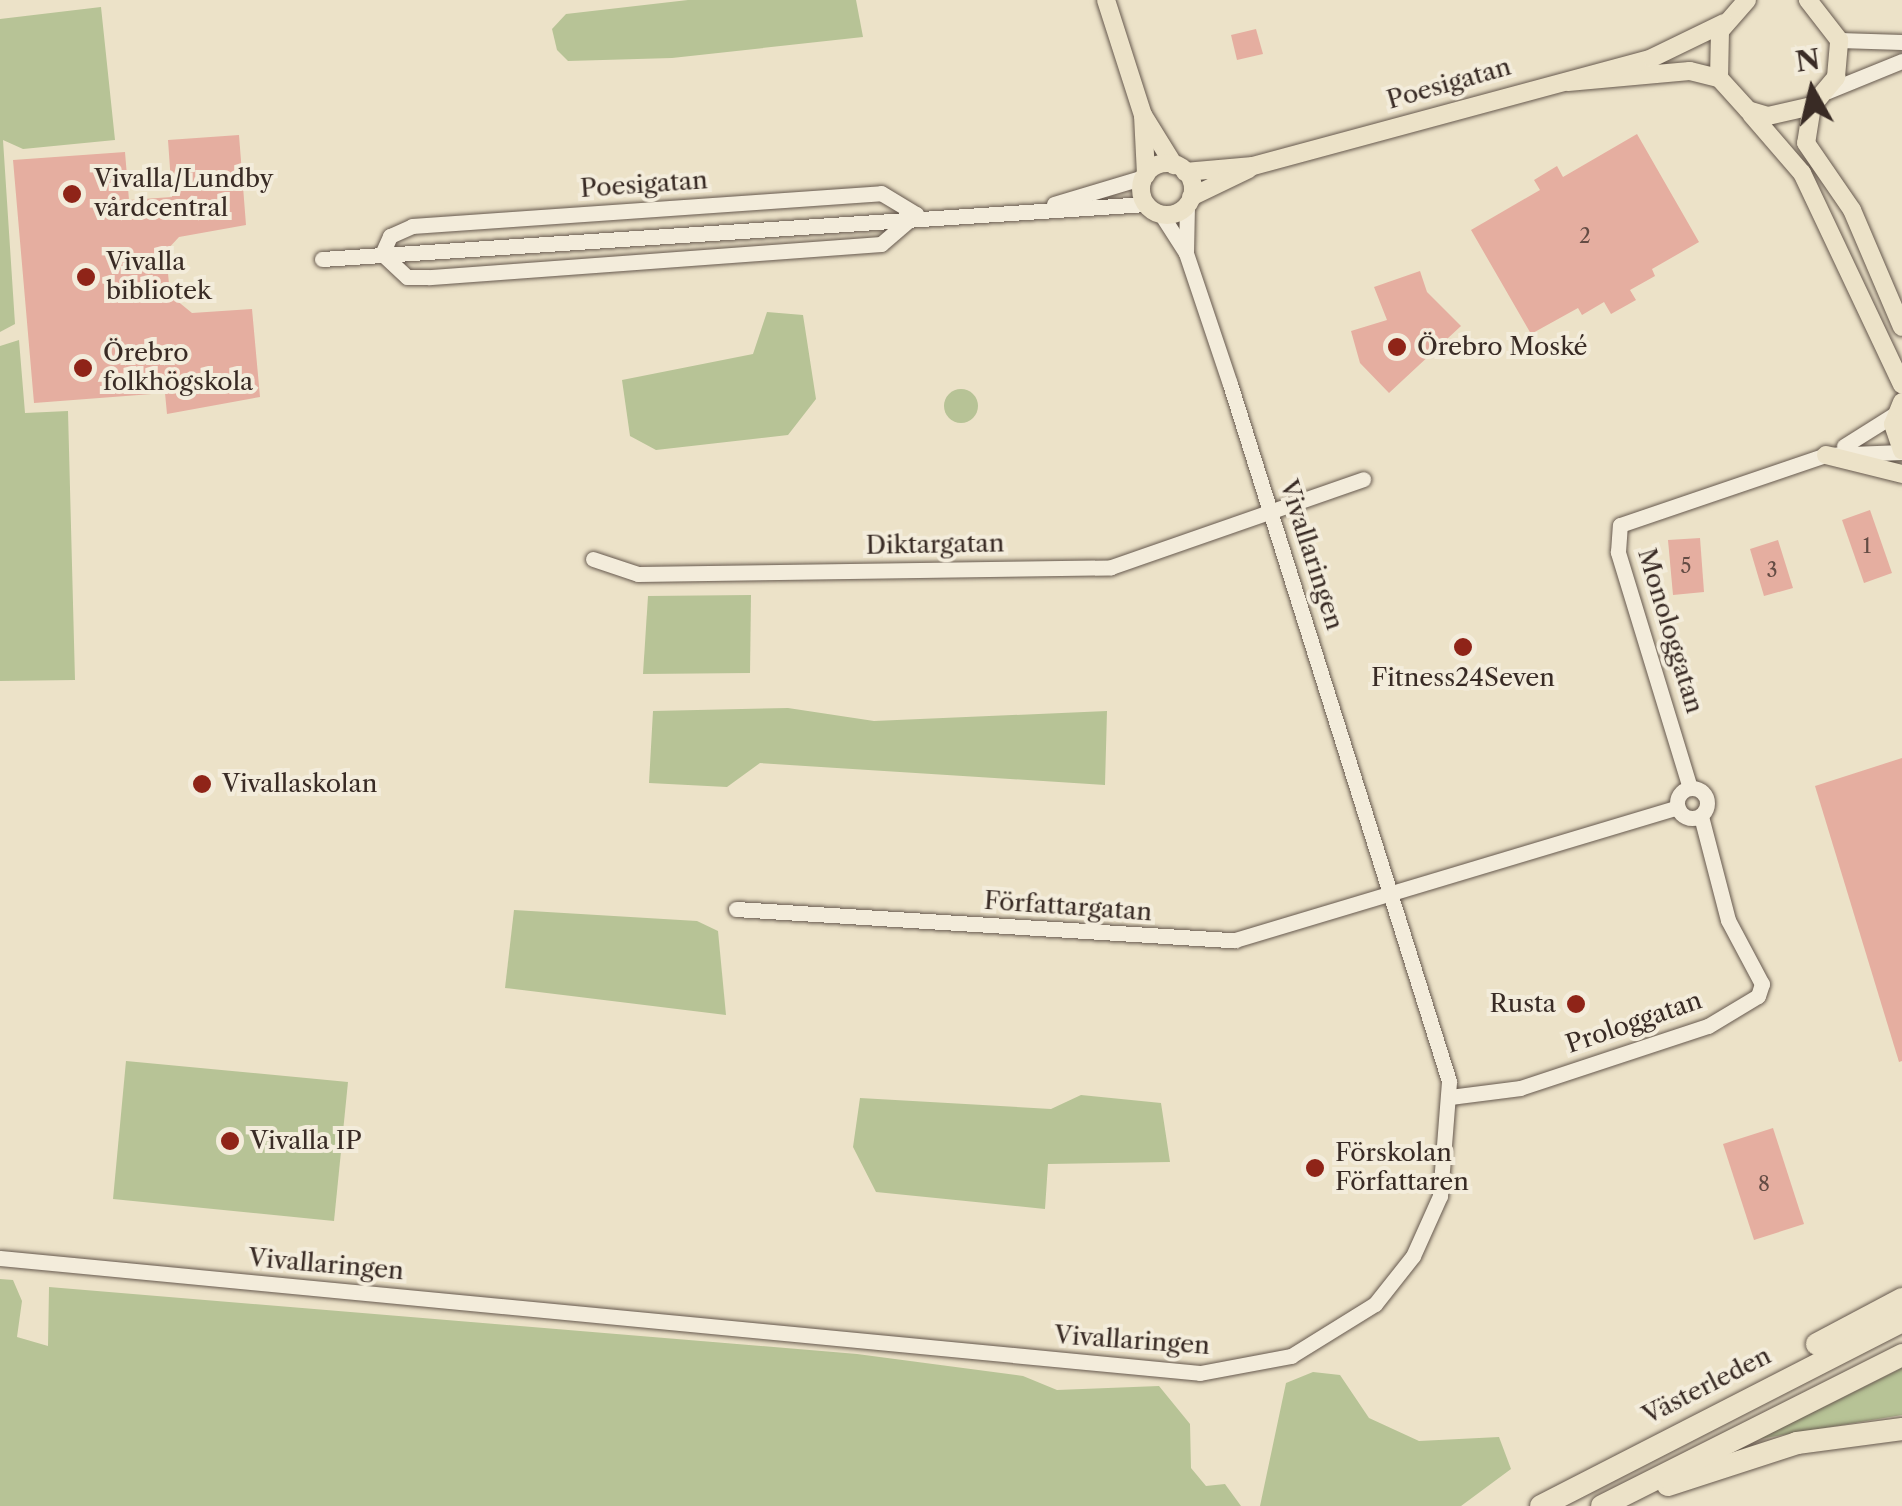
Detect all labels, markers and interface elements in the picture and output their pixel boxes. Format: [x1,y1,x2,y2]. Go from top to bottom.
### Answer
north arrow [1762,40,1862,140]
text: N [1793,42,1822,79]
street label: Poesigatan [1384,52,1514,116]
place label: Vivalla/Lundby vårdcentral [94,165,274,224]
street label: Poesigatan [579,166,709,204]
marker: Vivalla/Lundby vårdcentral [59,181,85,207]
house number: 2 [1579,224,1591,248]
place label: Vivalla bibliotek [106,248,211,307]
marker: Vivalla bibliotek [75,266,97,288]
place label: Örebro Moské [1417,332,1588,362]
marker: Örebro Moské [1386,336,1408,358]
place label: Örebro folkhögskola [103,339,253,398]
marker: Örebro folkhögskola [72,357,94,379]
street label: Vivallaringen [1273,476,1349,634]
street label: Diktargatan [865,529,1005,561]
house number: 1 [1863,534,1871,558]
street label: Monologgatan [1631,545,1709,717]
house number: 5 [1681,554,1691,578]
house number: 3 [1766,558,1778,582]
marker: Fitness24Seven [1452,636,1474,658]
place label: Fitness24Seven [1371,663,1555,693]
place label: Vivallaskolan [222,769,377,799]
marker: Vivallaskolan [191,773,213,795]
street label: Författargatan [983,886,1153,928]
street label: Prologgatan [1562,986,1706,1060]
place label: Rusta [1490,989,1556,1019]
marker: Rusta [1565,993,1587,1015]
place label: Vivalla IP [250,1126,362,1156]
marker: Vivalla IP [219,1130,241,1152]
place label: Förskolan Författaren [1335,1139,1469,1198]
marker: Förskolan Författaren [1304,1157,1326,1179]
house number: 8 [1758,1172,1770,1196]
street label: Vivallaringen [247,1243,405,1287]
street label: Vivallaringen [1053,1321,1211,1361]
street label: Västerleden [1638,1341,1776,1431]

